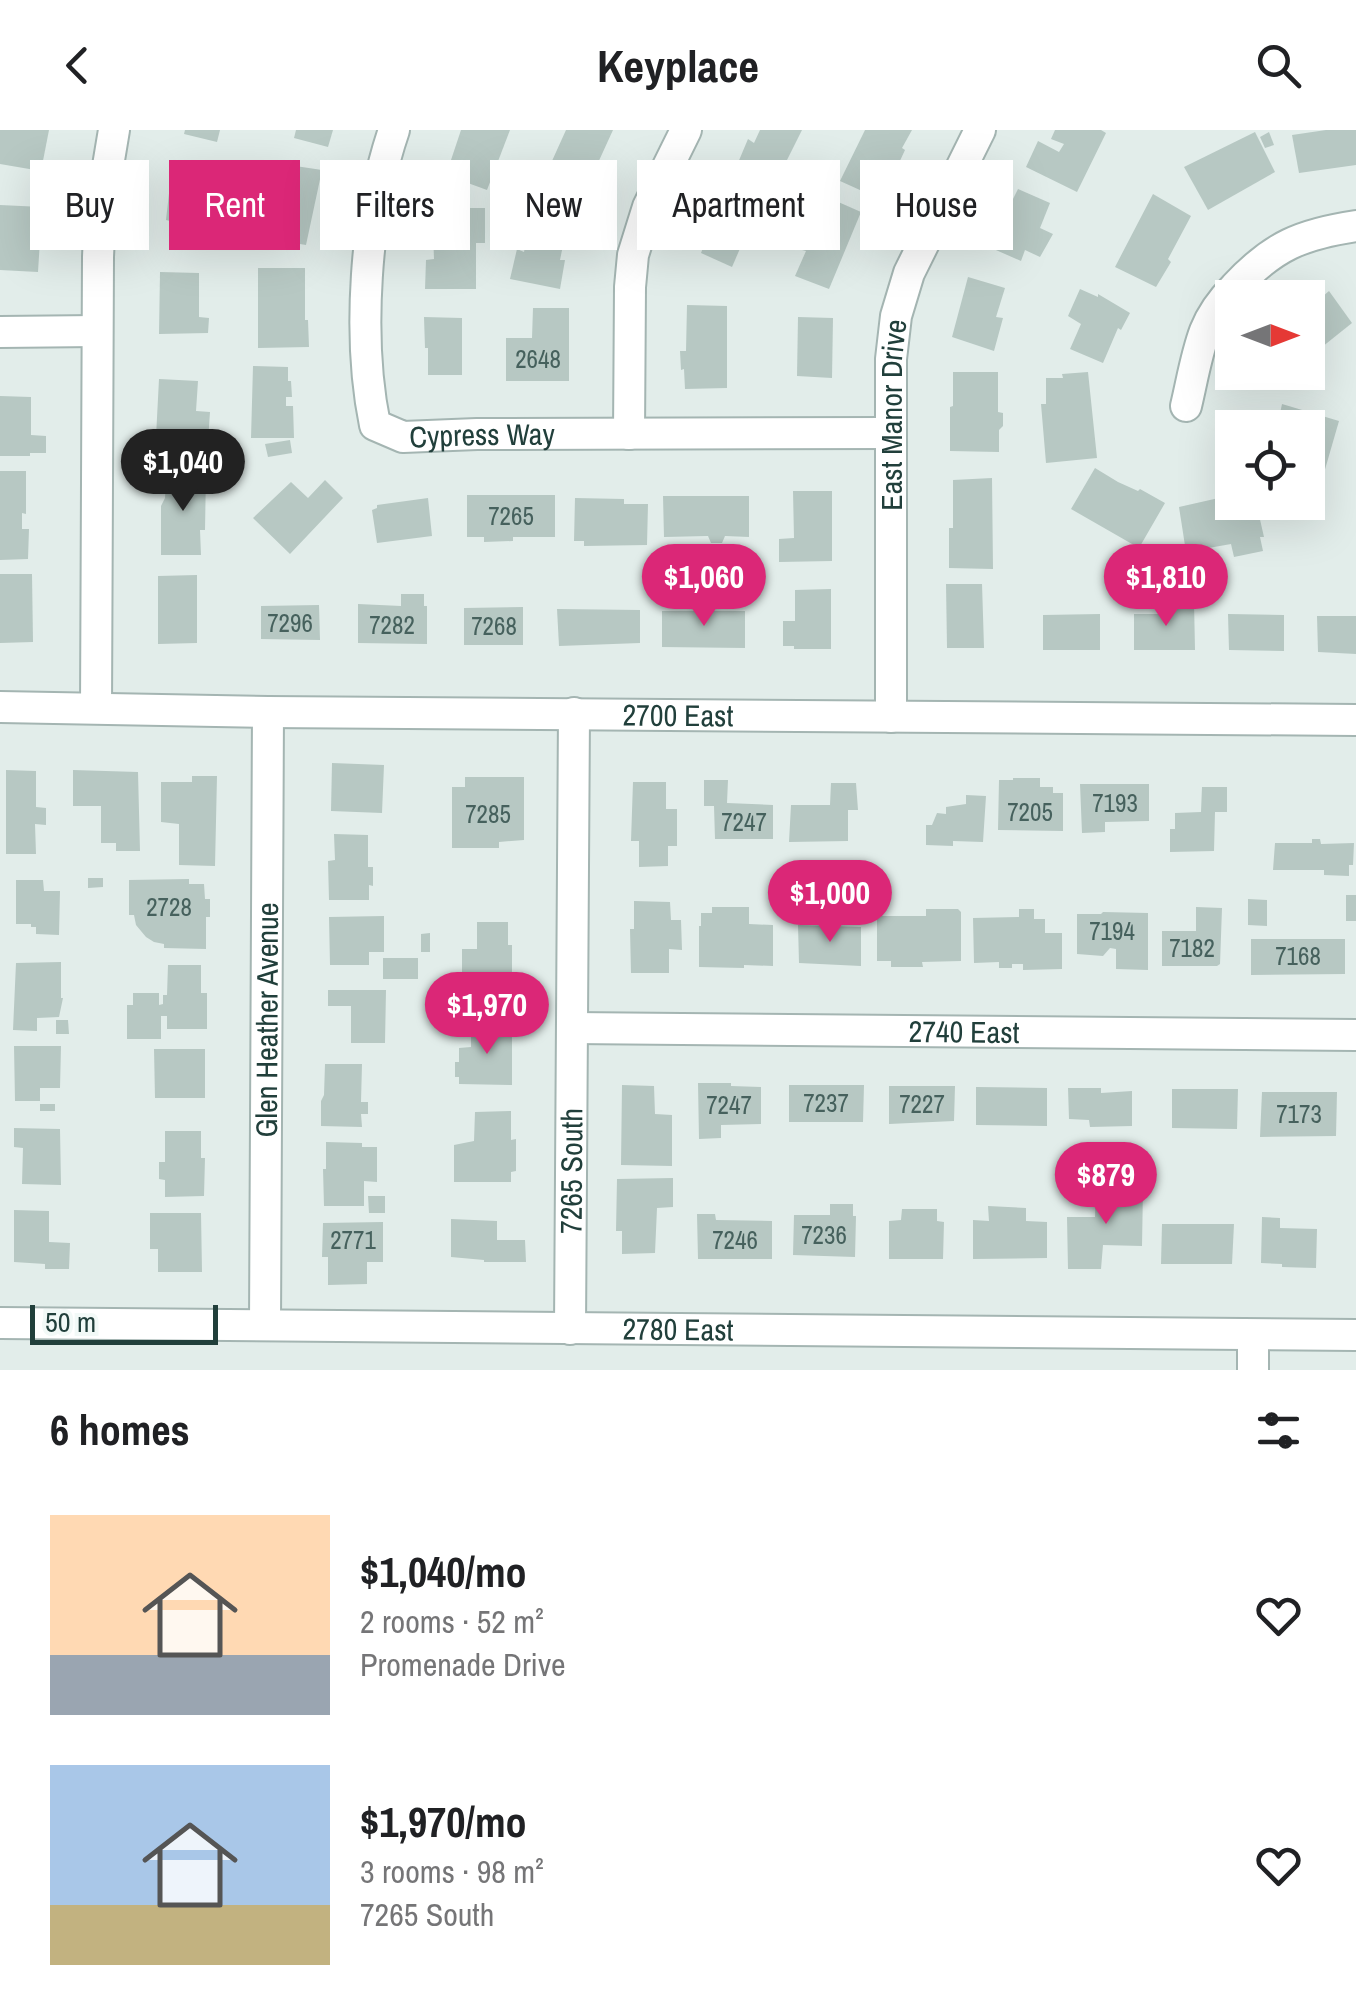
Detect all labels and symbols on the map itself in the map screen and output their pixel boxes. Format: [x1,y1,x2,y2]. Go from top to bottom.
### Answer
north arrow [1215,280,1325,390]
street label: East Manor Drive [871,317,915,511]
house number: 2648 [515,342,561,376]
street label: Cypress Way [408,414,555,457]
pin: $1,040 [102,429,264,514]
house number: 7265 [488,499,534,533]
pin: $1,060 [623,544,785,629]
pin: $1,810 [1085,544,1247,629]
house number: 7296 [267,606,313,640]
house number: 7282 [369,608,415,642]
house number: 7268 [471,609,517,643]
street label: 2700 East [622,695,734,735]
house number: 7193 [1092,786,1138,820]
house number: 7205 [1007,795,1053,829]
house number: 7285 [465,797,511,831]
house number: 7247 [721,805,767,839]
pin: $1,000 [749,860,911,945]
house number: 2728 [146,890,192,924]
street label: Glen Heather Avenue [246,902,287,1138]
house number: 7194 [1089,914,1135,948]
house number: 7182 [1169,931,1215,965]
house number: 7168 [1275,939,1321,973]
pin: $1,970 [406,972,568,1057]
street label: 2740 East [908,1011,1020,1052]
house number: 7237 [803,1086,849,1120]
house number: 7227 [899,1087,945,1121]
house number: 7247 [706,1088,752,1122]
house number: 7173 [1276,1097,1322,1131]
street label: 7265 South [551,1108,591,1234]
pin: $879 [1047,1142,1165,1227]
house number: 7236 [801,1218,847,1252]
house number: 2771 [330,1223,376,1257]
house number: 7246 [712,1223,758,1257]
scale bar [30,1300,218,1344]
street label: 2780 East [622,1309,734,1349]

